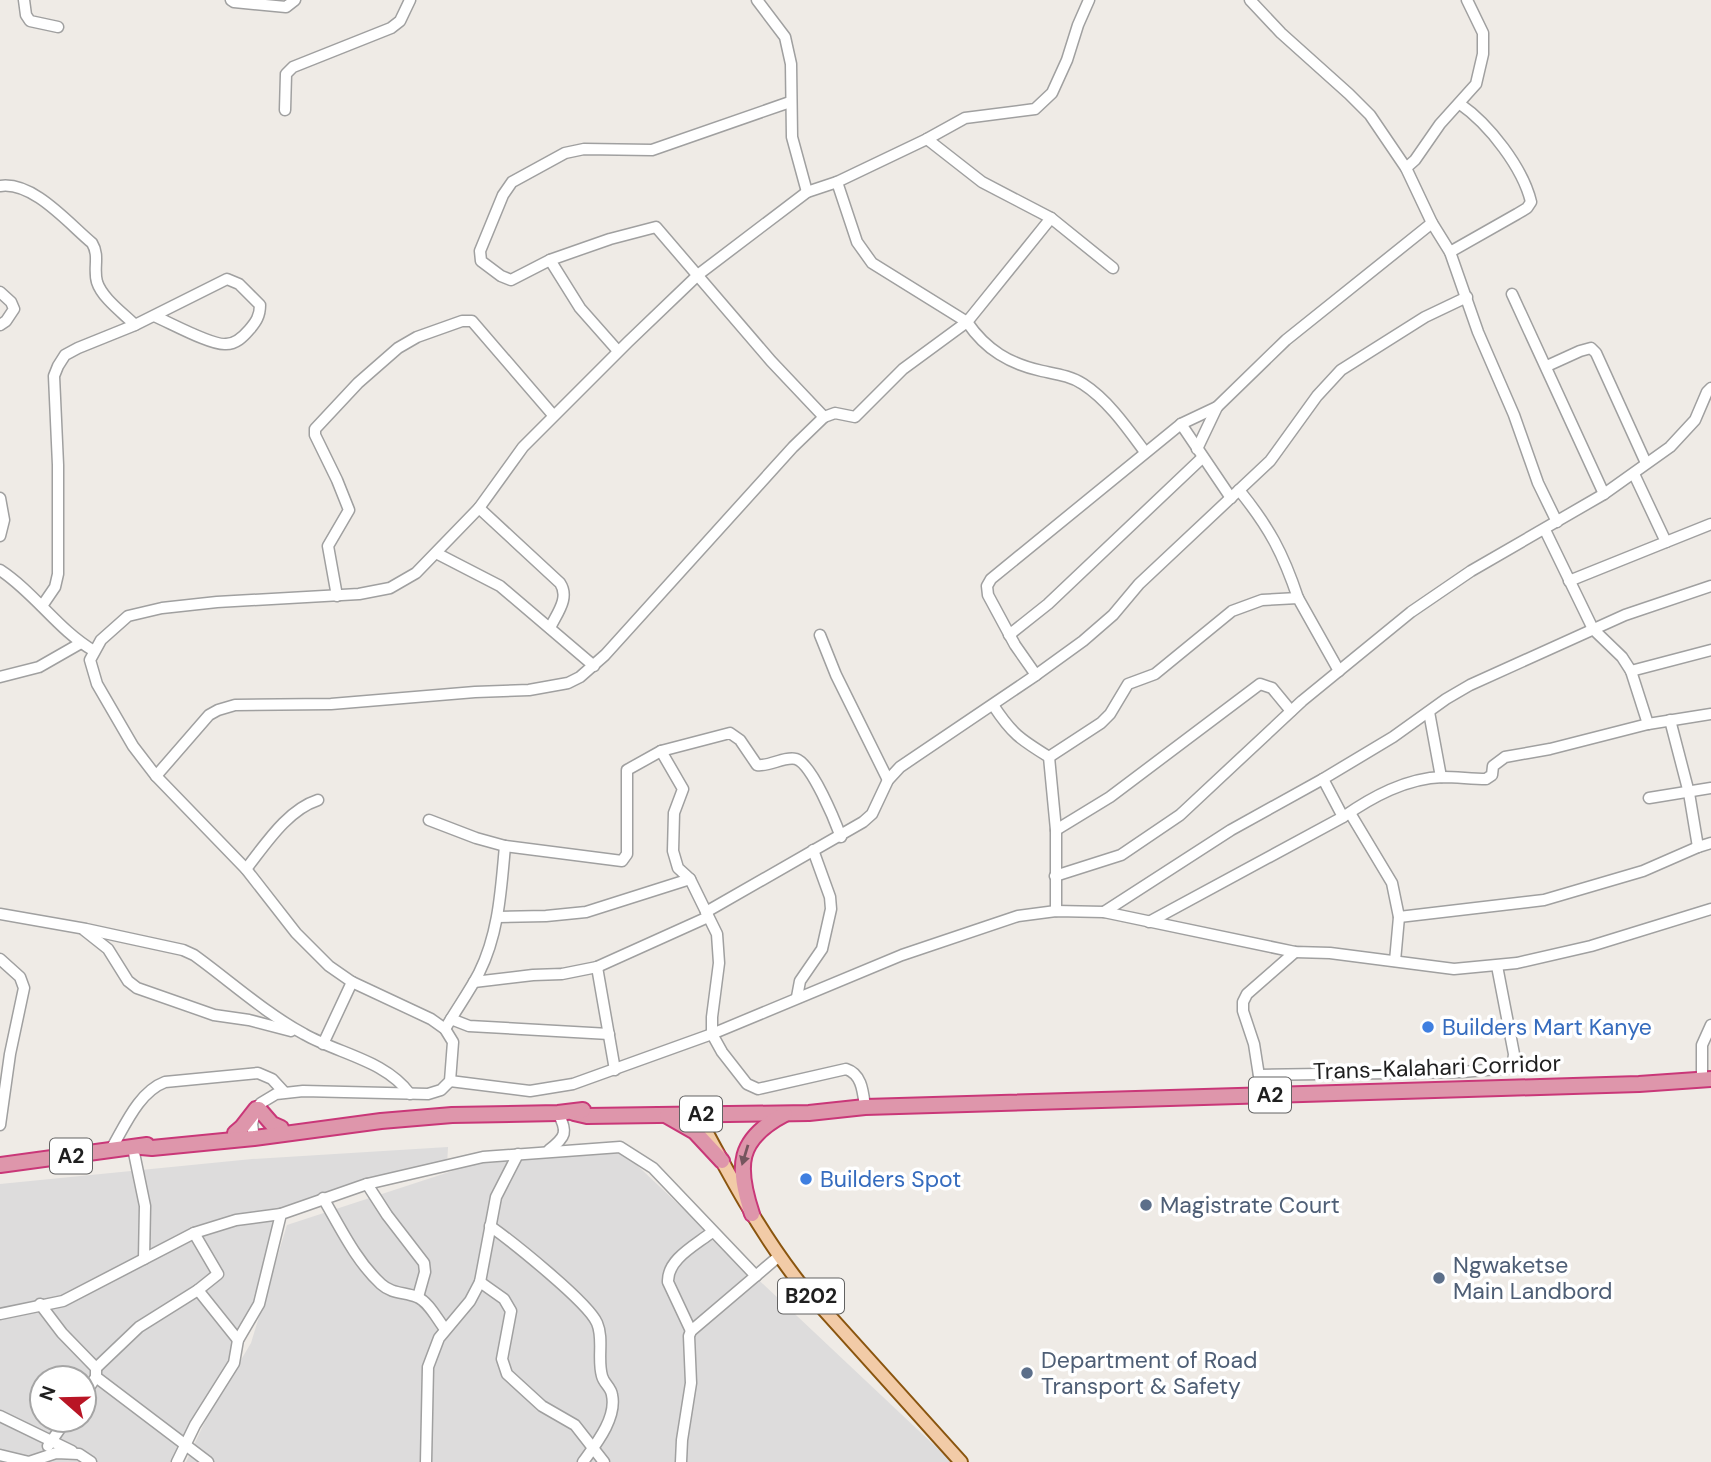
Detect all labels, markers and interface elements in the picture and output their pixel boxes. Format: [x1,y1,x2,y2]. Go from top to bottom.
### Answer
place label: Builders Mart Kanye [1442,1012,1652,1042]
marker: Builders Mart Kanye [1420,1019,1436,1035]
street label: Trans-Kalahari Corridor [1313,1048,1561,1086]
road number: A2 [1249,1078,1291,1112]
road number: A2 [680,1096,722,1132]
road number: A2 [50,1138,92,1174]
one-way arrow [740,1144,750,1165]
place label: Builders Spot [820,1164,961,1194]
marker: Builders Spot [798,1171,814,1187]
place label: Magistrate Court [1160,1190,1340,1220]
marker: Magistrate Court [1138,1197,1154,1213]
place label: Ngwaketse Main Landbord [1453,1250,1612,1306]
marker: Ngwaketse Main Landbord [1431,1270,1447,1286]
road number: B202 [778,1278,844,1314]
place label: Department of Road Transport & Safety [1041,1345,1257,1401]
north arrow [28,1364,98,1434]
marker: Department of Road Transport & Safety [1019,1365,1035,1381]
text: N [33,1383,62,1404]

